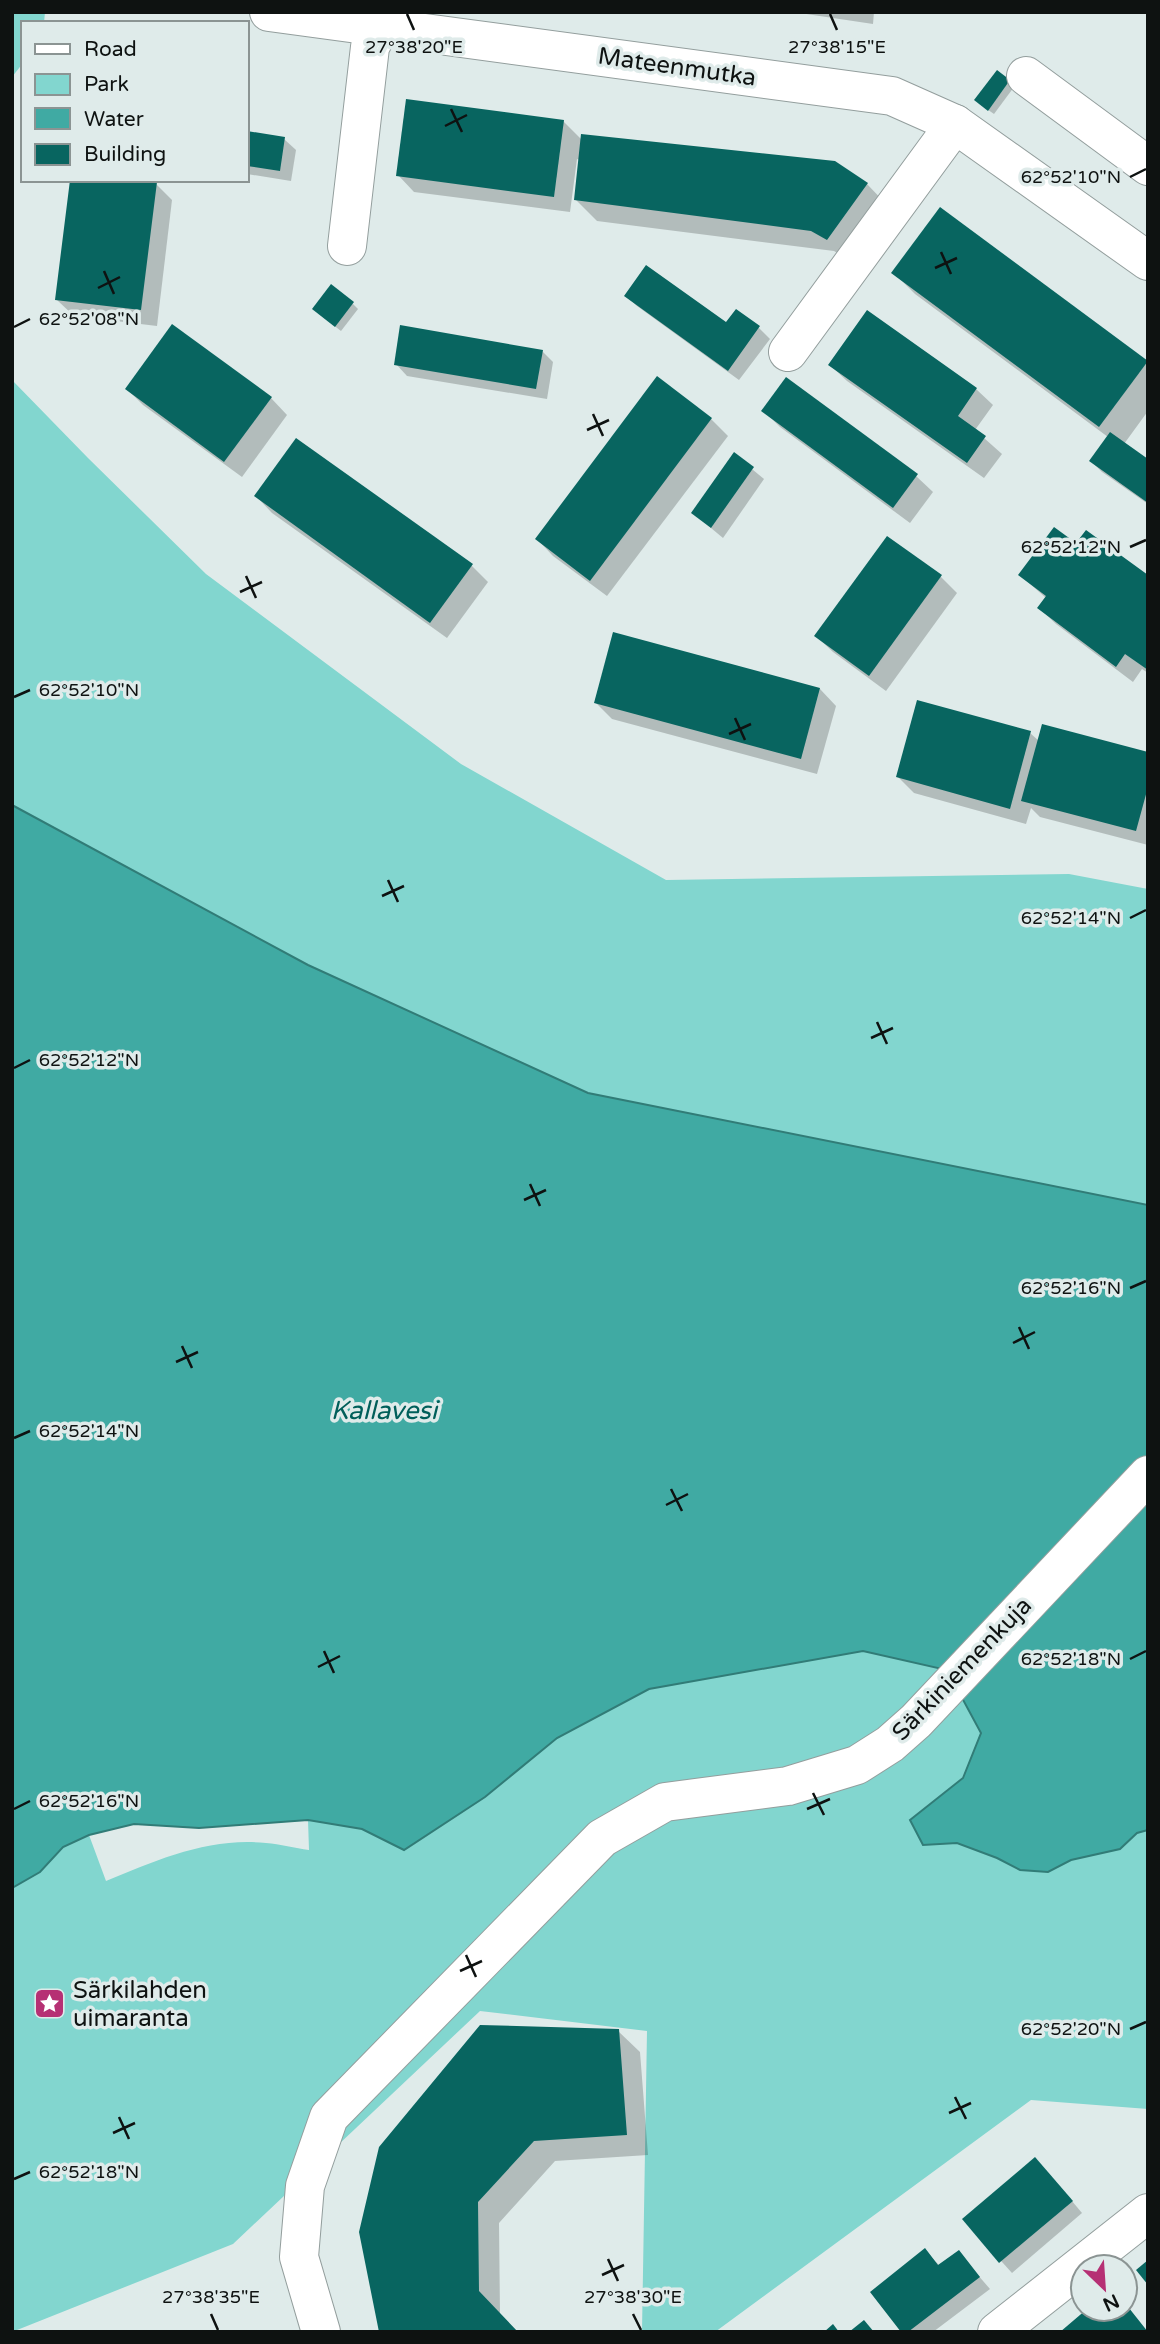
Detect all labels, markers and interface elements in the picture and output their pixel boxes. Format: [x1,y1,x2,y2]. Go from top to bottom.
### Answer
legend [21,21,248,182]
text: 27°38'20"E [365,36,463,58]
text: 27°38'15"E [788,36,886,58]
text: Road [84,37,137,62]
street label: Mateenmutka [596,42,758,92]
text: Park [84,72,129,97]
text: Water [84,107,144,132]
text: Building [84,142,166,167]
text: 62°52'10"N [1021,166,1121,188]
text: 62°52'08"N [39,308,139,330]
text: 62°52'12"N [1021,536,1121,558]
text: 62°52'10"N [39,679,139,701]
text: 62°52'14"N [1021,907,1121,929]
text: 62°52'12"N [39,1049,139,1071]
text: 62°52'16"N [1021,1277,1121,1299]
water label: Kallavesi [331,1395,441,1426]
text: 62°52'14"N [39,1420,139,1442]
street label: Särkiniemenkuja [886,1591,1038,1747]
text: 62°52'18"N [1021,1648,1121,1670]
text: 62°52'16"N [39,1790,139,1812]
place label: Särkilahden uimaranta [73,1976,207,2033]
place icon: Särkilahden uimaranta [33,1987,67,2021]
text: 62°52'20"N [1021,2018,1121,2040]
text: 62°52'18"N [39,2161,139,2183]
north arrow [1069,2253,1139,2323]
text: 27°38'35"E [162,2286,260,2308]
text: 27°38'30"E [584,2286,682,2308]
text: N [1099,2289,1122,2316]

